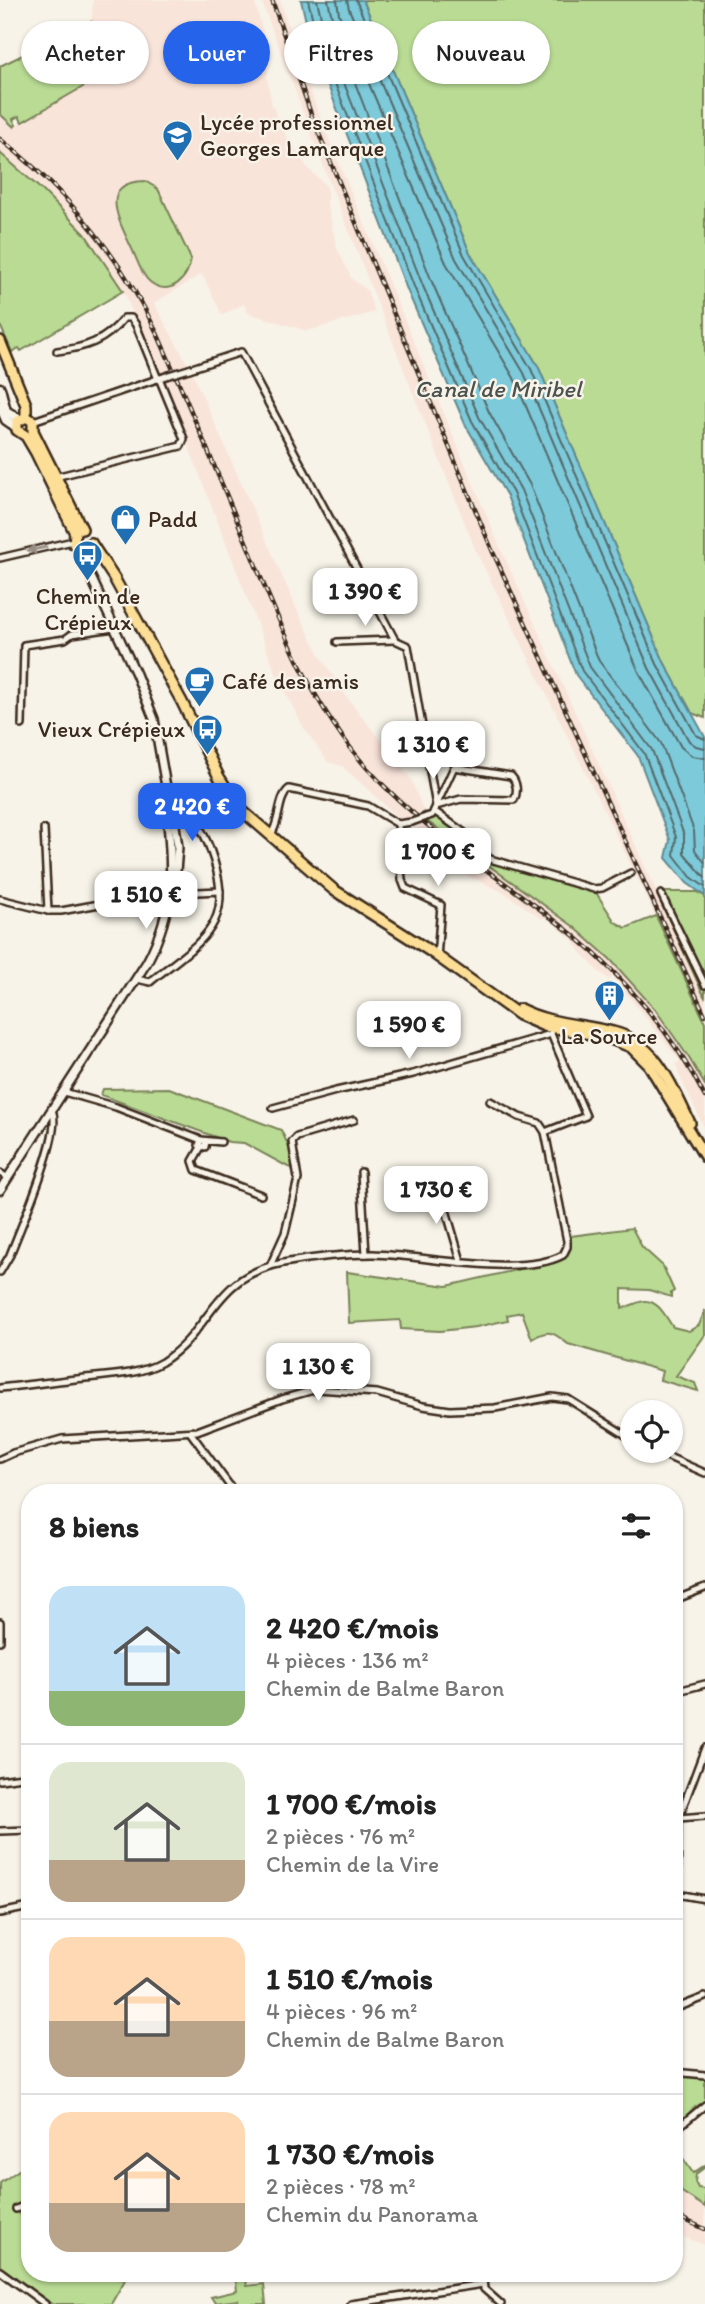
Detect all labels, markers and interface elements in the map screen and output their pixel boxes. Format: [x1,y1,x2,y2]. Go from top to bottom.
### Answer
chip: Acheter [21,21,149,84]
chip: Louer [163,21,270,84]
chip: Filtres [284,21,398,84]
chip: Nouveau [412,21,550,84]
place label: Lycée professionnel Georges Lamarque [200,108,394,162]
school or university icon: Lycée professionnel Georges Lamarque [160,118,194,162]
water label: Canal de Miribel [414,374,584,403]
shop icon: Padd [108,502,142,546]
place label: Padd [148,505,197,533]
bus stop icon: Chemin de Crépieux [71,538,105,582]
one-way arrow [25,544,47,555]
pin: 1 390 € [300,568,430,628]
text: 1 390 € [329,577,401,605]
place label: Chemin de Crépieux [36,582,140,636]
cafe icon: Café des amis [182,664,216,708]
place label: Café des amis [222,667,359,695]
bus stop icon: Vieux Crépieux [191,712,225,756]
place label: Vieux Crépieux [38,715,186,743]
pin: 1 310 € [368,722,498,781]
text: 1 310 € [397,730,469,758]
pin: 2 420 € [127,784,257,843]
text: 2 420 € [154,792,230,820]
pin: 1 700 € [373,828,503,888]
text: 1 700 € [401,837,475,865]
pin: 1 510 € [81,872,211,931]
text: 1 510 € [110,880,182,908]
building icon: La Source [592,978,626,1022]
pin: 1 590 € [344,1002,474,1061]
text: 1 590 € [373,1010,445,1038]
place label: La Source [561,1022,657,1050]
pin: 1 730 € [371,1166,501,1226]
text: 1 730 € [400,1175,472,1203]
pin: 1 130 € [253,1344,383,1403]
text: 1 130 € [282,1352,354,1380]
map controls [620,1400,683,1463]
button: locate [620,1400,683,1463]
icon: filters [617,1507,655,1545]
text: 8 biens [49,1508,139,1545]
text: 2 420 €/mois [266,1609,439,1646]
icon: home [105,1614,189,1698]
text: 4 pièces · 136 m² [266,1646,429,1674]
text: Chemin de Balme Baron [266,1674,504,1702]
text: 1 700 €/mois [266,1785,437,1822]
icon: home [105,1790,189,1874]
text: 2 pièces · 76 m² [266,1822,415,1850]
text: Chemin de la Vire [266,1850,439,1878]
text: 1 510 €/mois [266,1960,433,1997]
icon: home [105,1965,189,2049]
text: 4 pièces · 96 m² [266,1997,418,2025]
text: Chemin de Balme Baron [266,2025,504,2053]
text: 1 730 €/mois [266,2135,434,2172]
icon: home [105,2140,189,2224]
text: 2 pièces · 78 m² [266,2172,416,2200]
text: Chemin du Panorama [266,2200,478,2228]

